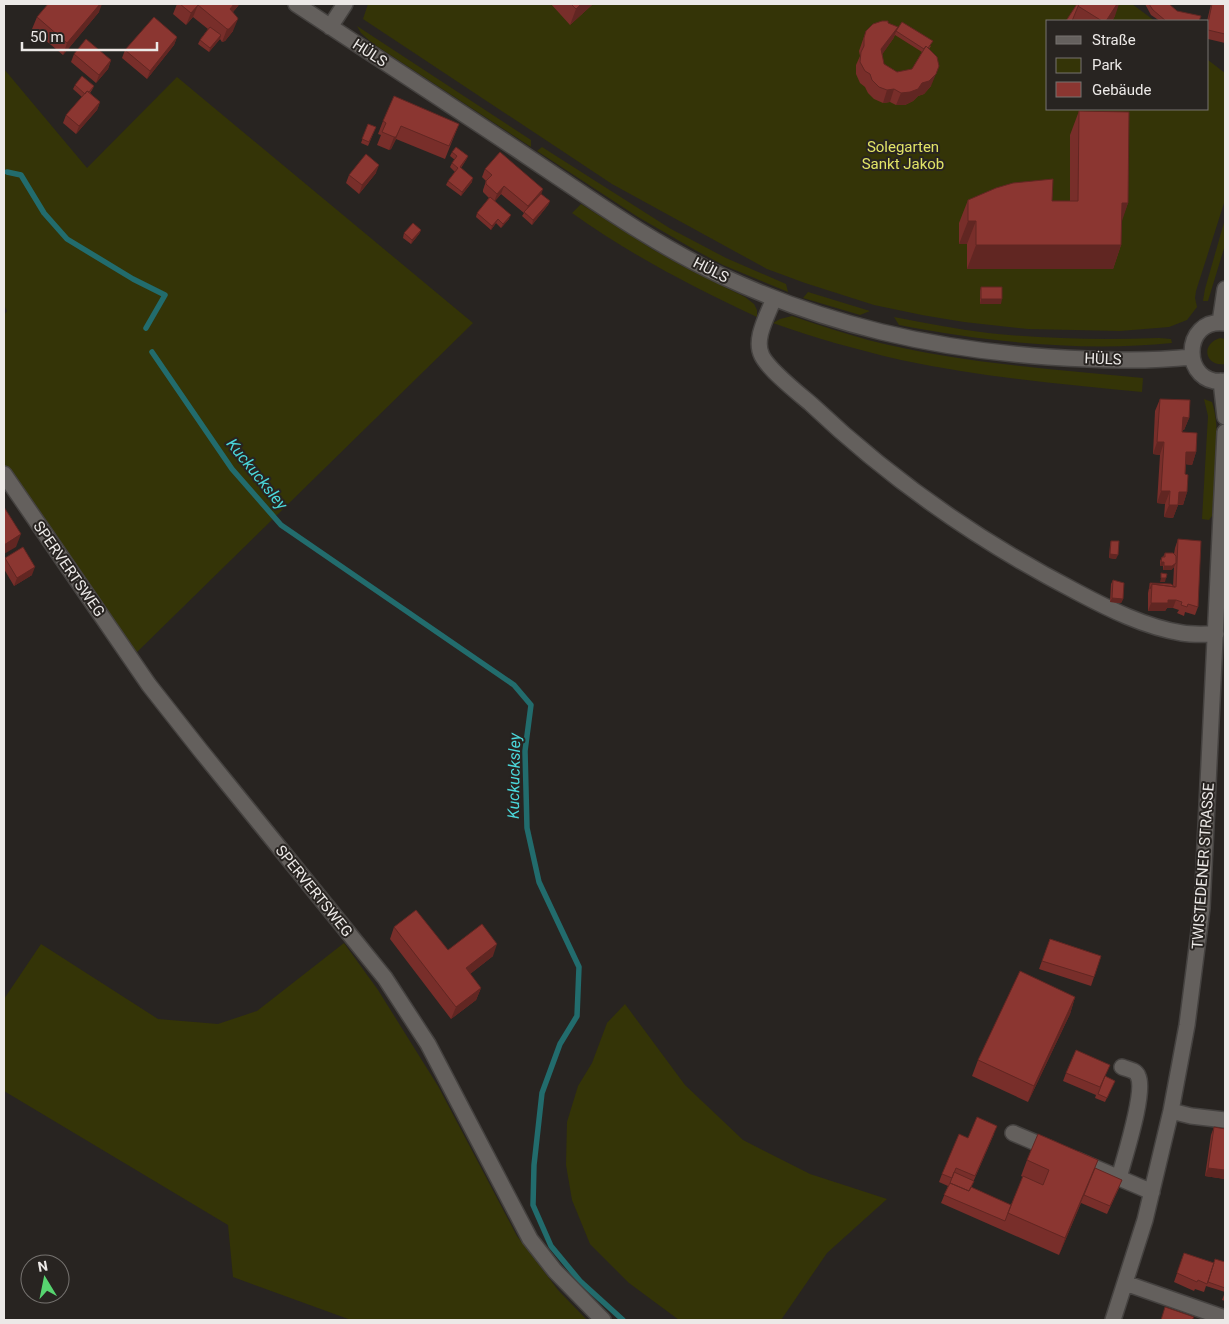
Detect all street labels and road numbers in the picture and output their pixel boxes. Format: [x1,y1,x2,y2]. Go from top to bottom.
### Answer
street label: HÜLS [349,35,391,71]
street label: HÜLS [690,253,732,287]
street label: HÜLS [1084,349,1122,369]
street label: SPERVERTSWEG [29,518,109,620]
street label: TWISTEDENER STRASSE [1188,782,1218,950]
street label: SPERVERTSWEG [272,842,356,940]

